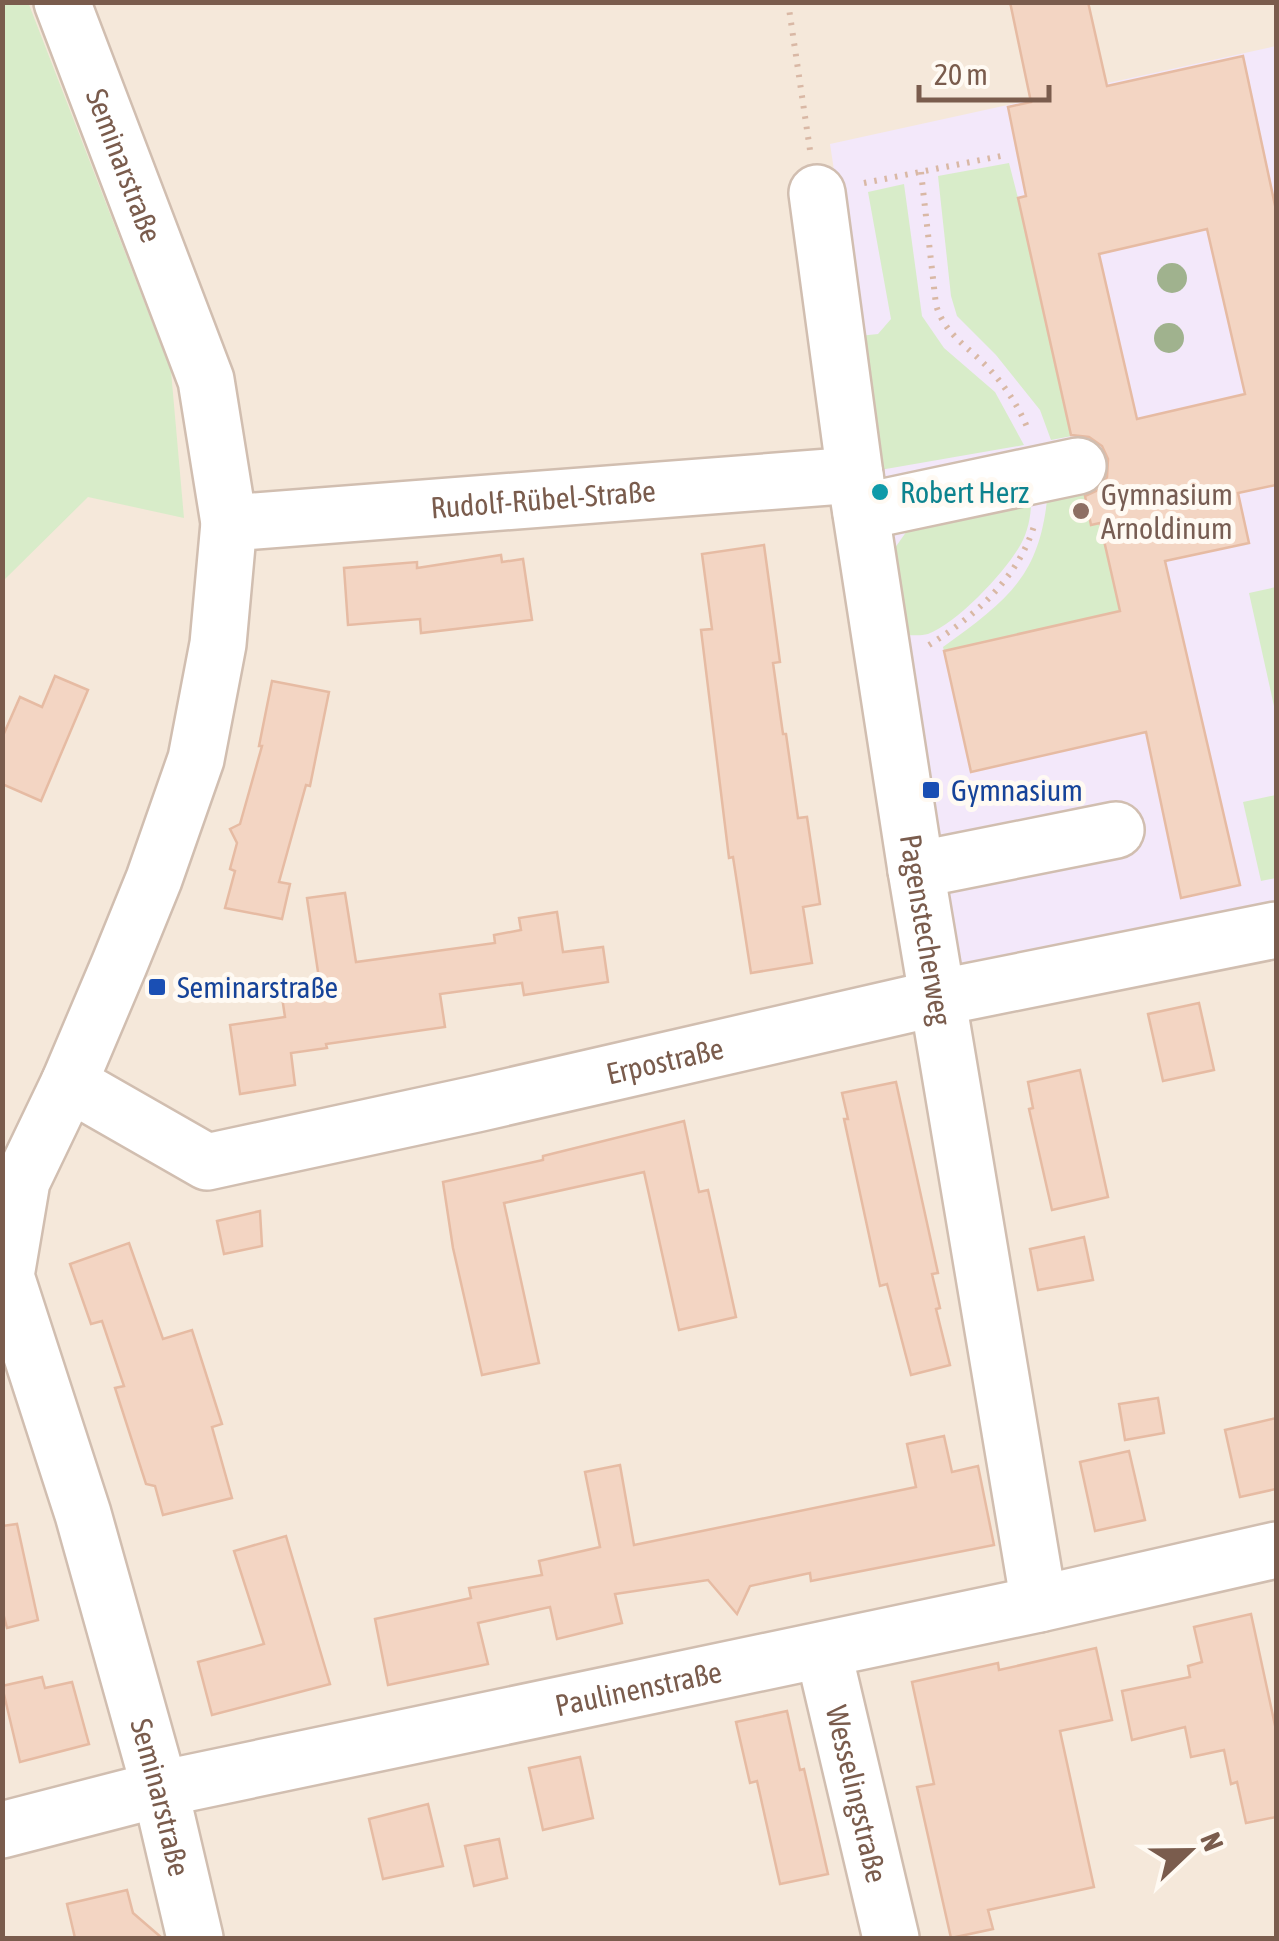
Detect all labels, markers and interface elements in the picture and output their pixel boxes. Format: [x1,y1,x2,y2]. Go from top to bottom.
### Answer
scale bar [919,40,1049,102]
text: 20 m [934,57,988,91]
street label: Seminarstraße [80,84,169,247]
street label: Rudolf-Rübel-Straße [429,473,657,524]
place label: Robert Herz [900,475,1029,509]
place label: Gymnasium Arnoldinum [1101,477,1233,545]
marker: Robert Herz [869,481,891,503]
marker: Gymnasium Arnoldinum [1070,500,1092,522]
place label: Gymnasium [951,773,1083,807]
marker: Gymnasium [920,779,942,801]
street label: Pagenstecherweg [894,832,959,1028]
place label: Seminarstraße [177,970,338,1004]
marker: Seminarstraße [146,976,168,998]
street label: Erpostraße [603,1031,727,1090]
street label: Paulinenstraße [552,1654,725,1722]
street label: Wesselingstraße [820,1702,894,1886]
street label: Seminarstraße [124,1715,197,1879]
north arrow [1139,1801,1239,1901]
text: N [1194,1828,1230,1855]

